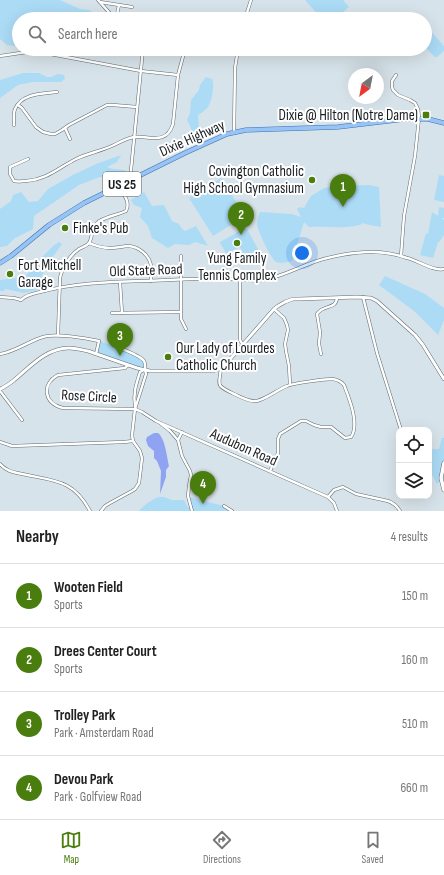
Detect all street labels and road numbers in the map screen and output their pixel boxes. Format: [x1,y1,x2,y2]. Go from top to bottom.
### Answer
street label: Dixie Highway [157,116,228,161]
road number: US 25 [103,172,141,196]
street label: Old State Road [109,260,183,281]
street label: Rose Circle [61,386,117,407]
street label: Audubon Road [206,424,280,471]

